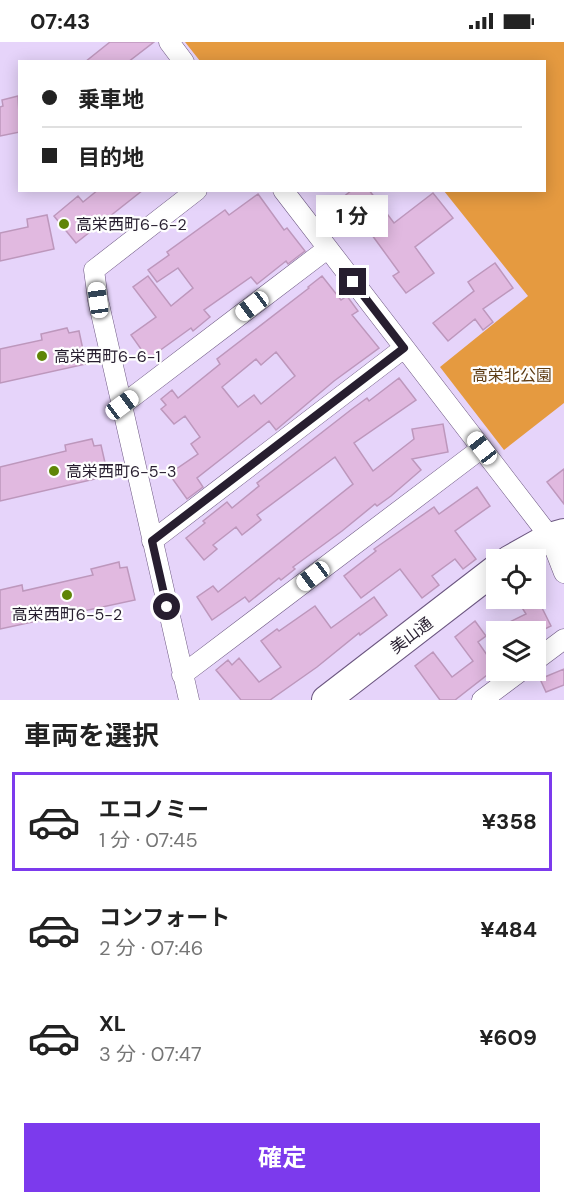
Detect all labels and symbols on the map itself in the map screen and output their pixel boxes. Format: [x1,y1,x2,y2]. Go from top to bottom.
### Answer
callout: 1 分 [317,195,389,237]
place label: 高栄西町6-6-2 [76,214,187,235]
marker: 高栄西町6-6-2 [57,217,71,231]
route end [339,268,366,295]
car [87,281,109,319]
car [232,288,272,324]
place label: 高栄西町6-6-1 [54,346,160,367]
marker: 高栄西町6-6-1 [35,349,49,363]
park label: 高栄北公園 [472,365,552,386]
car [102,387,142,423]
car [464,428,500,468]
place label: 高栄西町6-5-3 [66,461,177,482]
marker: 高栄西町6-5-3 [47,464,61,478]
car [293,558,333,594]
marker: 高栄西町6-5-2 [60,588,74,602]
route start [153,593,180,620]
place label: 高栄西町6-5-2 [12,604,122,625]
street label: 美山通 [386,613,437,658]

